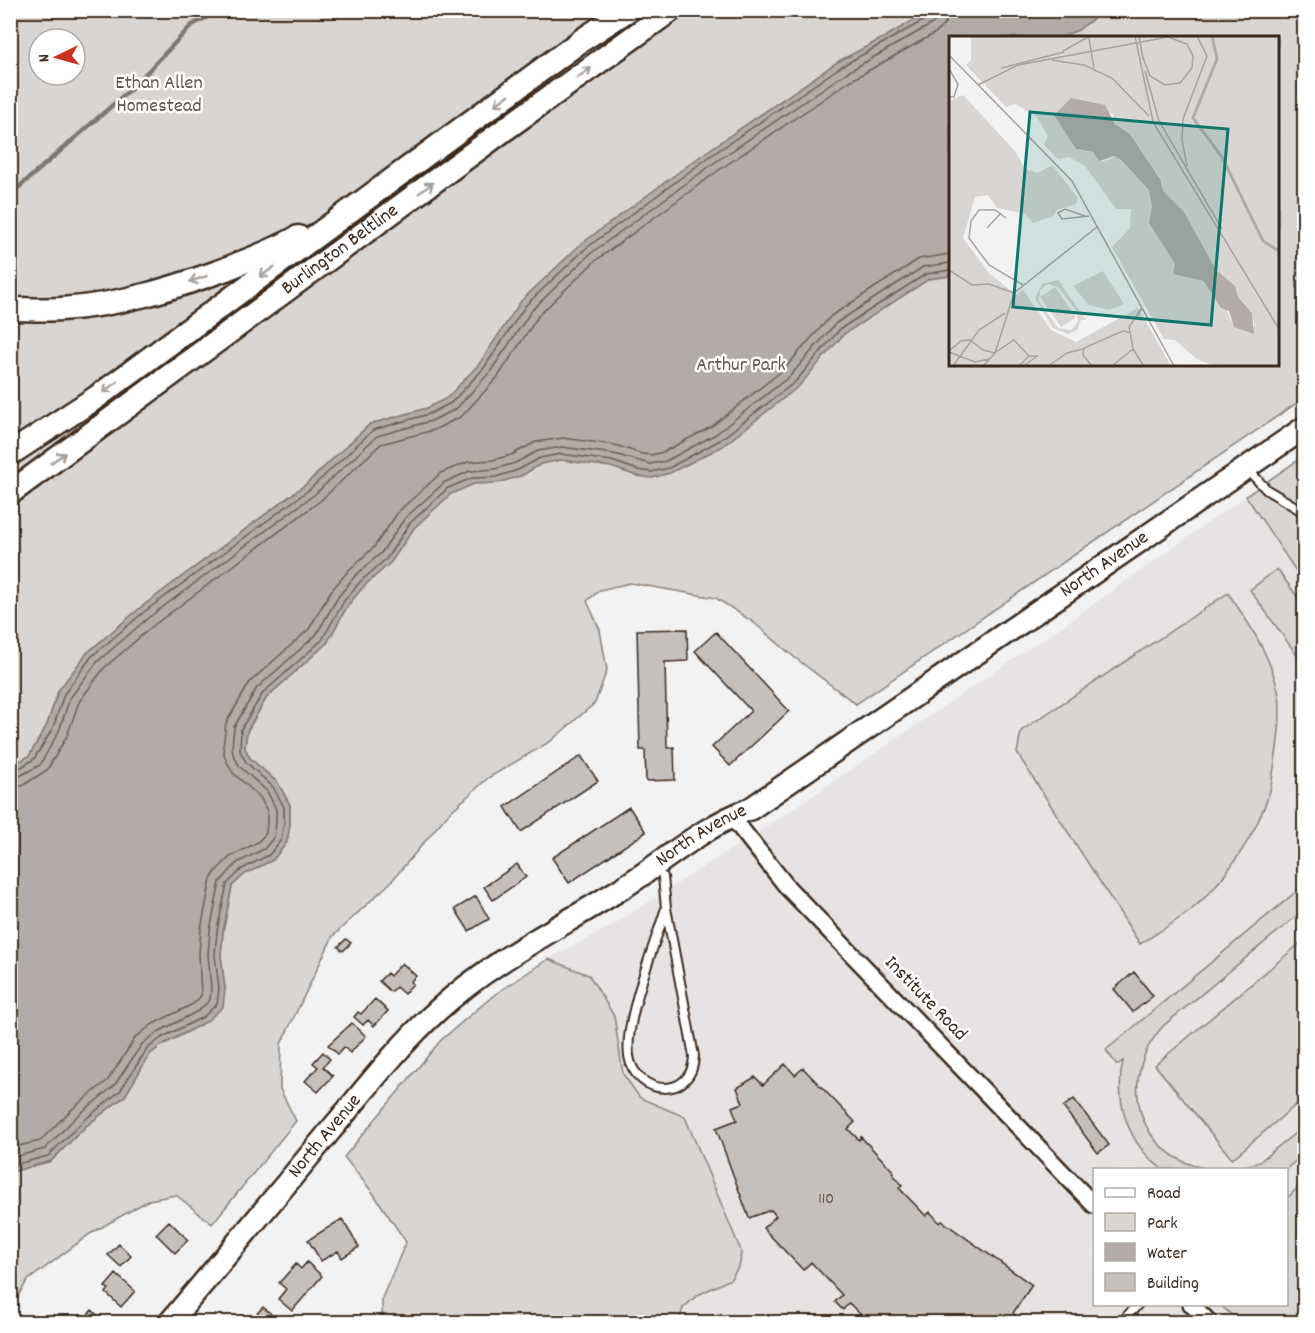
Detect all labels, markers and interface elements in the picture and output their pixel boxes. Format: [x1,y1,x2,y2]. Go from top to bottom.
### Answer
north arrow [27,27,87,87]
inset map [949,36,1279,366]
text: N [33,53,56,63]
one-way arrow [575,67,591,79]
park label: Ethan Allen Homestead [115,70,203,121]
one-way arrow [494,94,510,106]
one-way arrow [418,182,434,194]
street label: Burlington Beltline [276,198,405,303]
one-way arrow [259,265,275,278]
one-way arrow [189,274,208,285]
park label: Arthur Park [696,352,786,380]
one-way arrow [102,381,118,393]
one-way arrow [49,452,65,464]
street label: North Avenue [1055,524,1155,606]
street label: North Avenue [651,798,751,875]
street label: Institute Road [877,950,973,1048]
street label: North Avenue [282,1088,369,1185]
legend [1093,1168,1288,1306]
text: Road [1147,1182,1181,1207]
house number: 110 [818,1188,834,1211]
text: Park [1147,1212,1178,1237]
text: Water [1147,1242,1187,1267]
text: Building [1147,1272,1199,1297]

